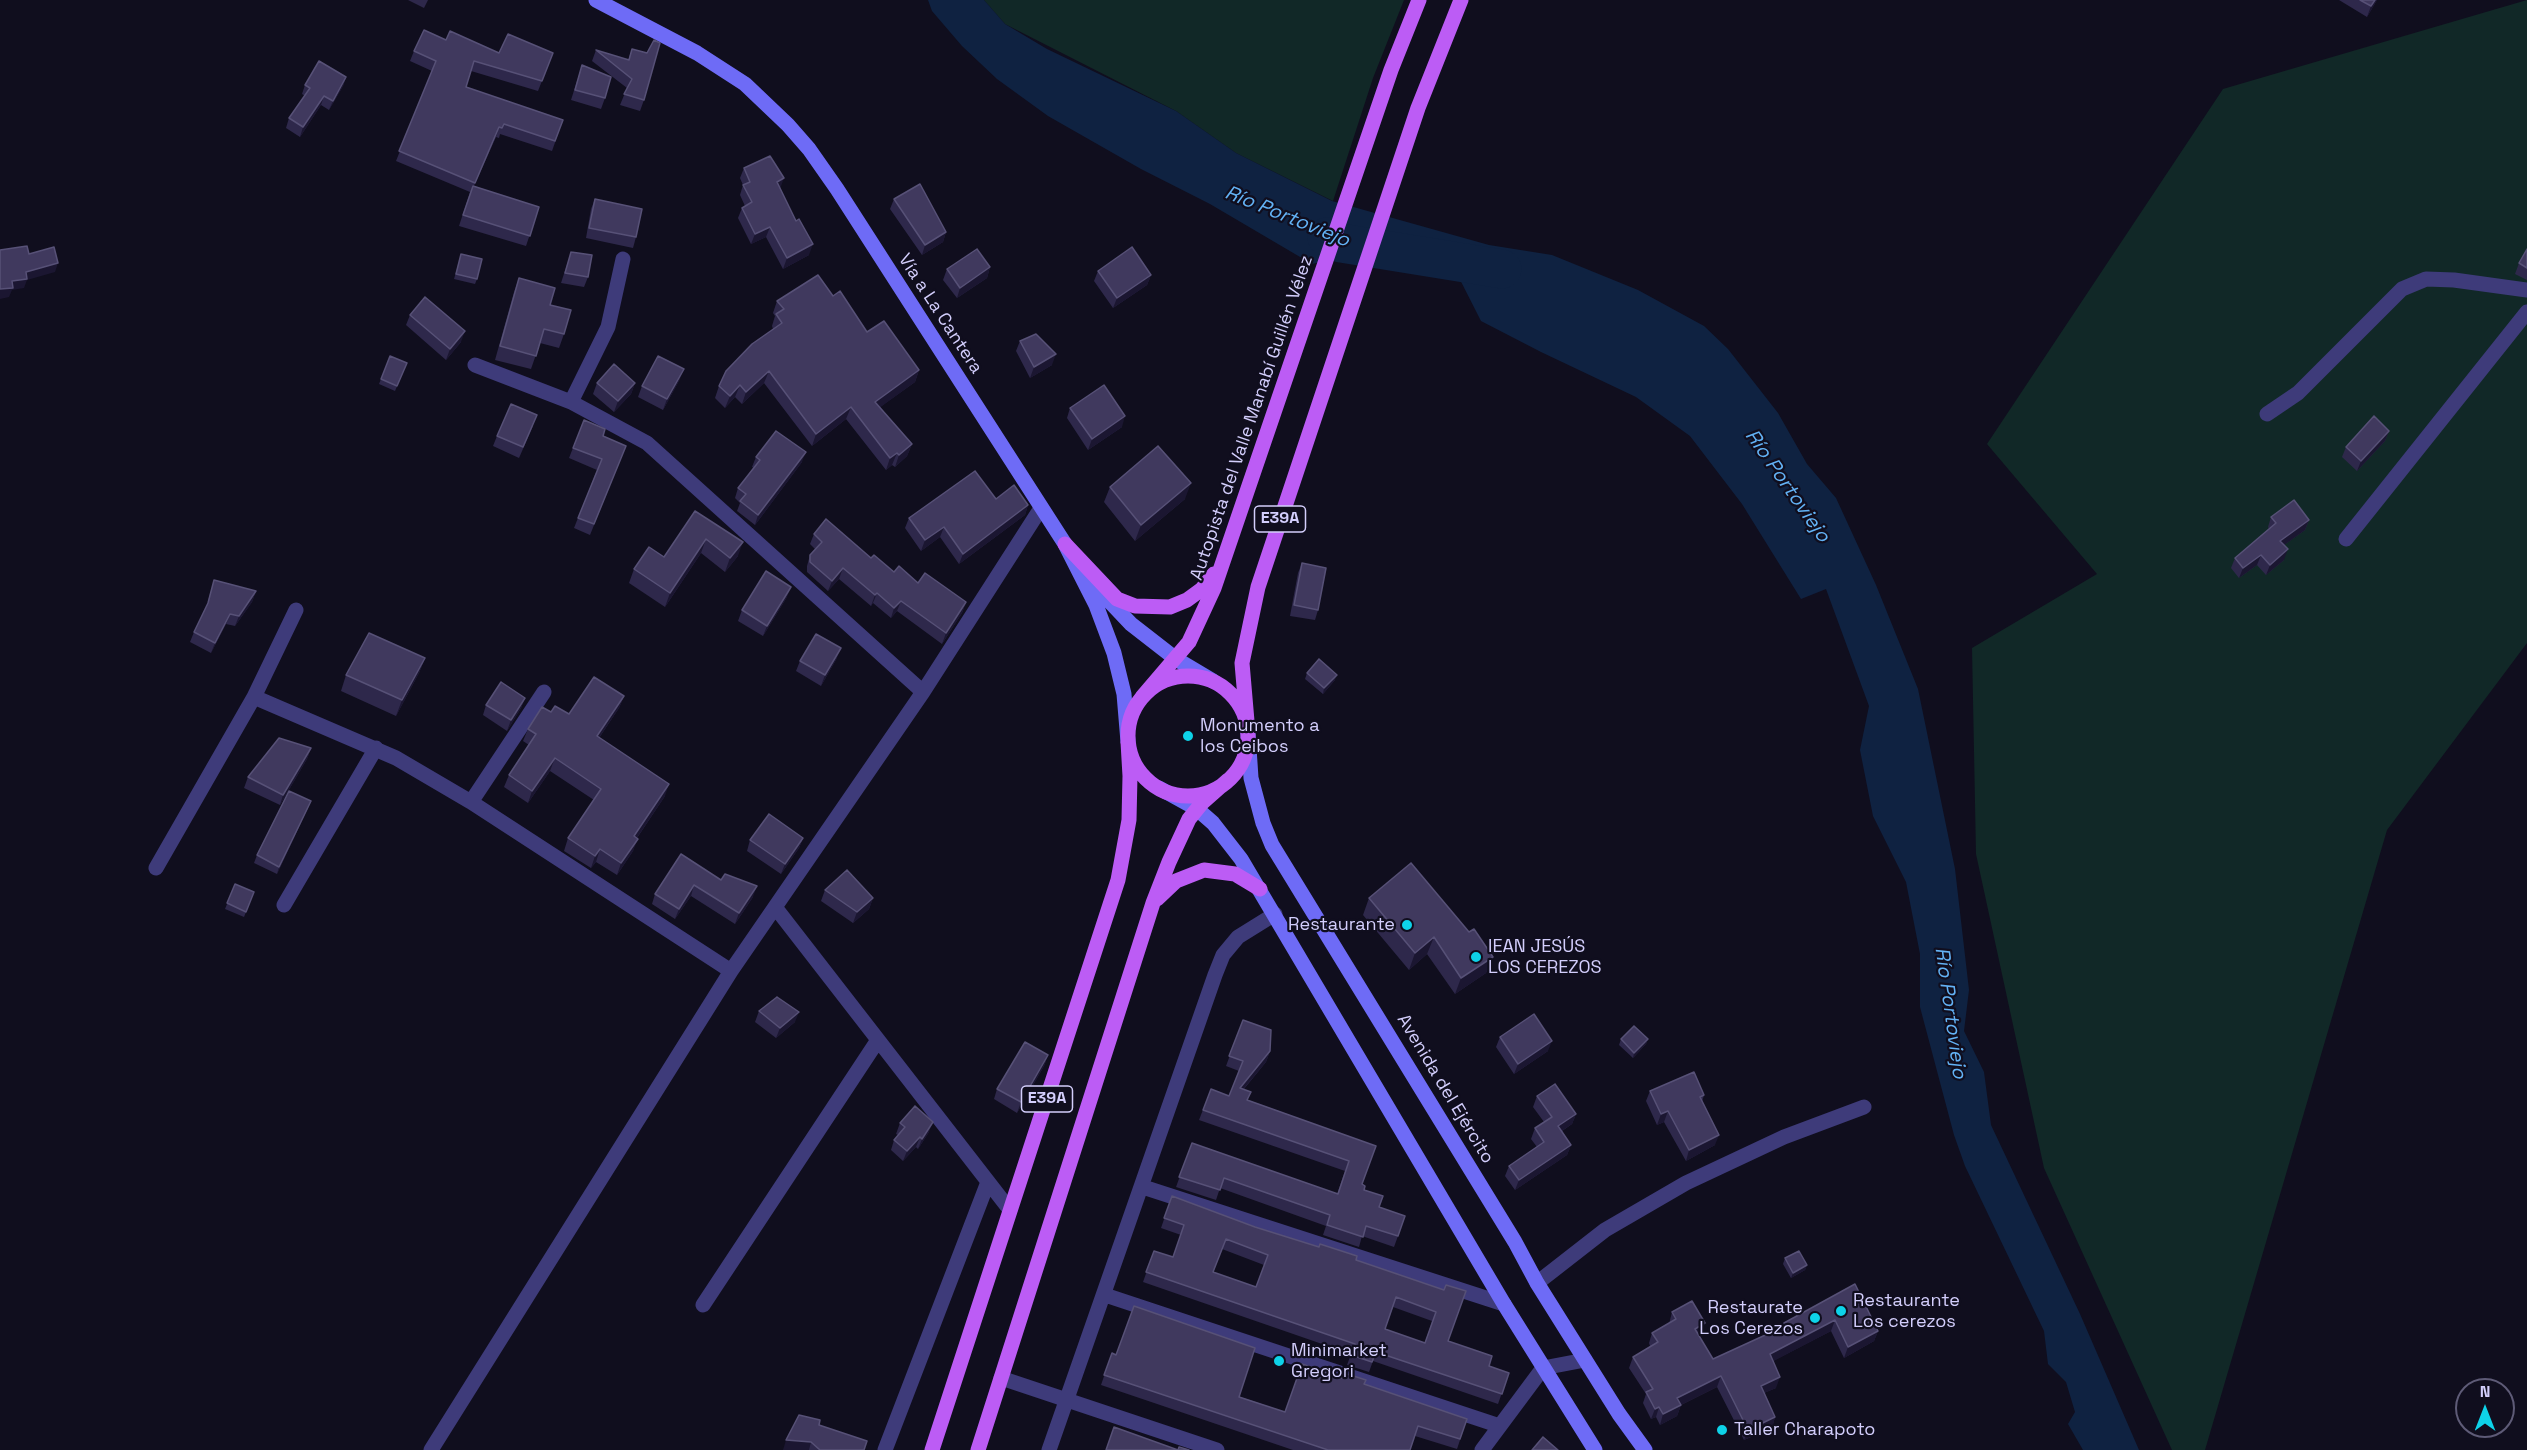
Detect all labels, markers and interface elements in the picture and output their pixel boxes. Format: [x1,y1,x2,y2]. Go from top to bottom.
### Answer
water label: Río Portoviejo [1221,181,1353,253]
street label: Vía a La Cantera [893,250,987,378]
street label: Autopista del Valle Manabí Guillén Vélez [1186,253,1318,583]
water label: Río Portoviejo [1739,425,1835,547]
road number: E39A [1254,506,1306,532]
place label: Monumento a los Ceibos [1200,715,1320,758]
marker: Monumento a los Ceibos [1181,729,1195,743]
place label: Restaurante [1288,914,1395,936]
marker: Restaurante [1400,918,1414,932]
place label: IEAN JESÚS LOS CEREZOS [1488,936,1602,978]
water label: Río Portoviejo [1929,946,1971,1080]
marker: IEAN JESÚS LOS CEREZOS [1469,950,1483,964]
street label: Avenida del Ejército [1392,1010,1498,1168]
road number: E39A [1022,1086,1072,1112]
place label: Restaurante Los cerezos [1853,1290,1960,1332]
place label: Restaurate Los Cerezos [1699,1297,1803,1340]
marker: Restaurante Los cerezos [1834,1304,1848,1318]
marker: Restaurate Los Cerezos [1808,1311,1822,1325]
place label: Minimarket Gregori [1291,1340,1387,1382]
marker: Minimarket Gregori [1272,1354,1286,1368]
north arrow [2455,1378,2515,1438]
text: N [2480,1381,2490,1402]
place label: Taller Charapoto [1734,1419,1875,1441]
marker: Taller Charapoto [1715,1423,1729,1437]

